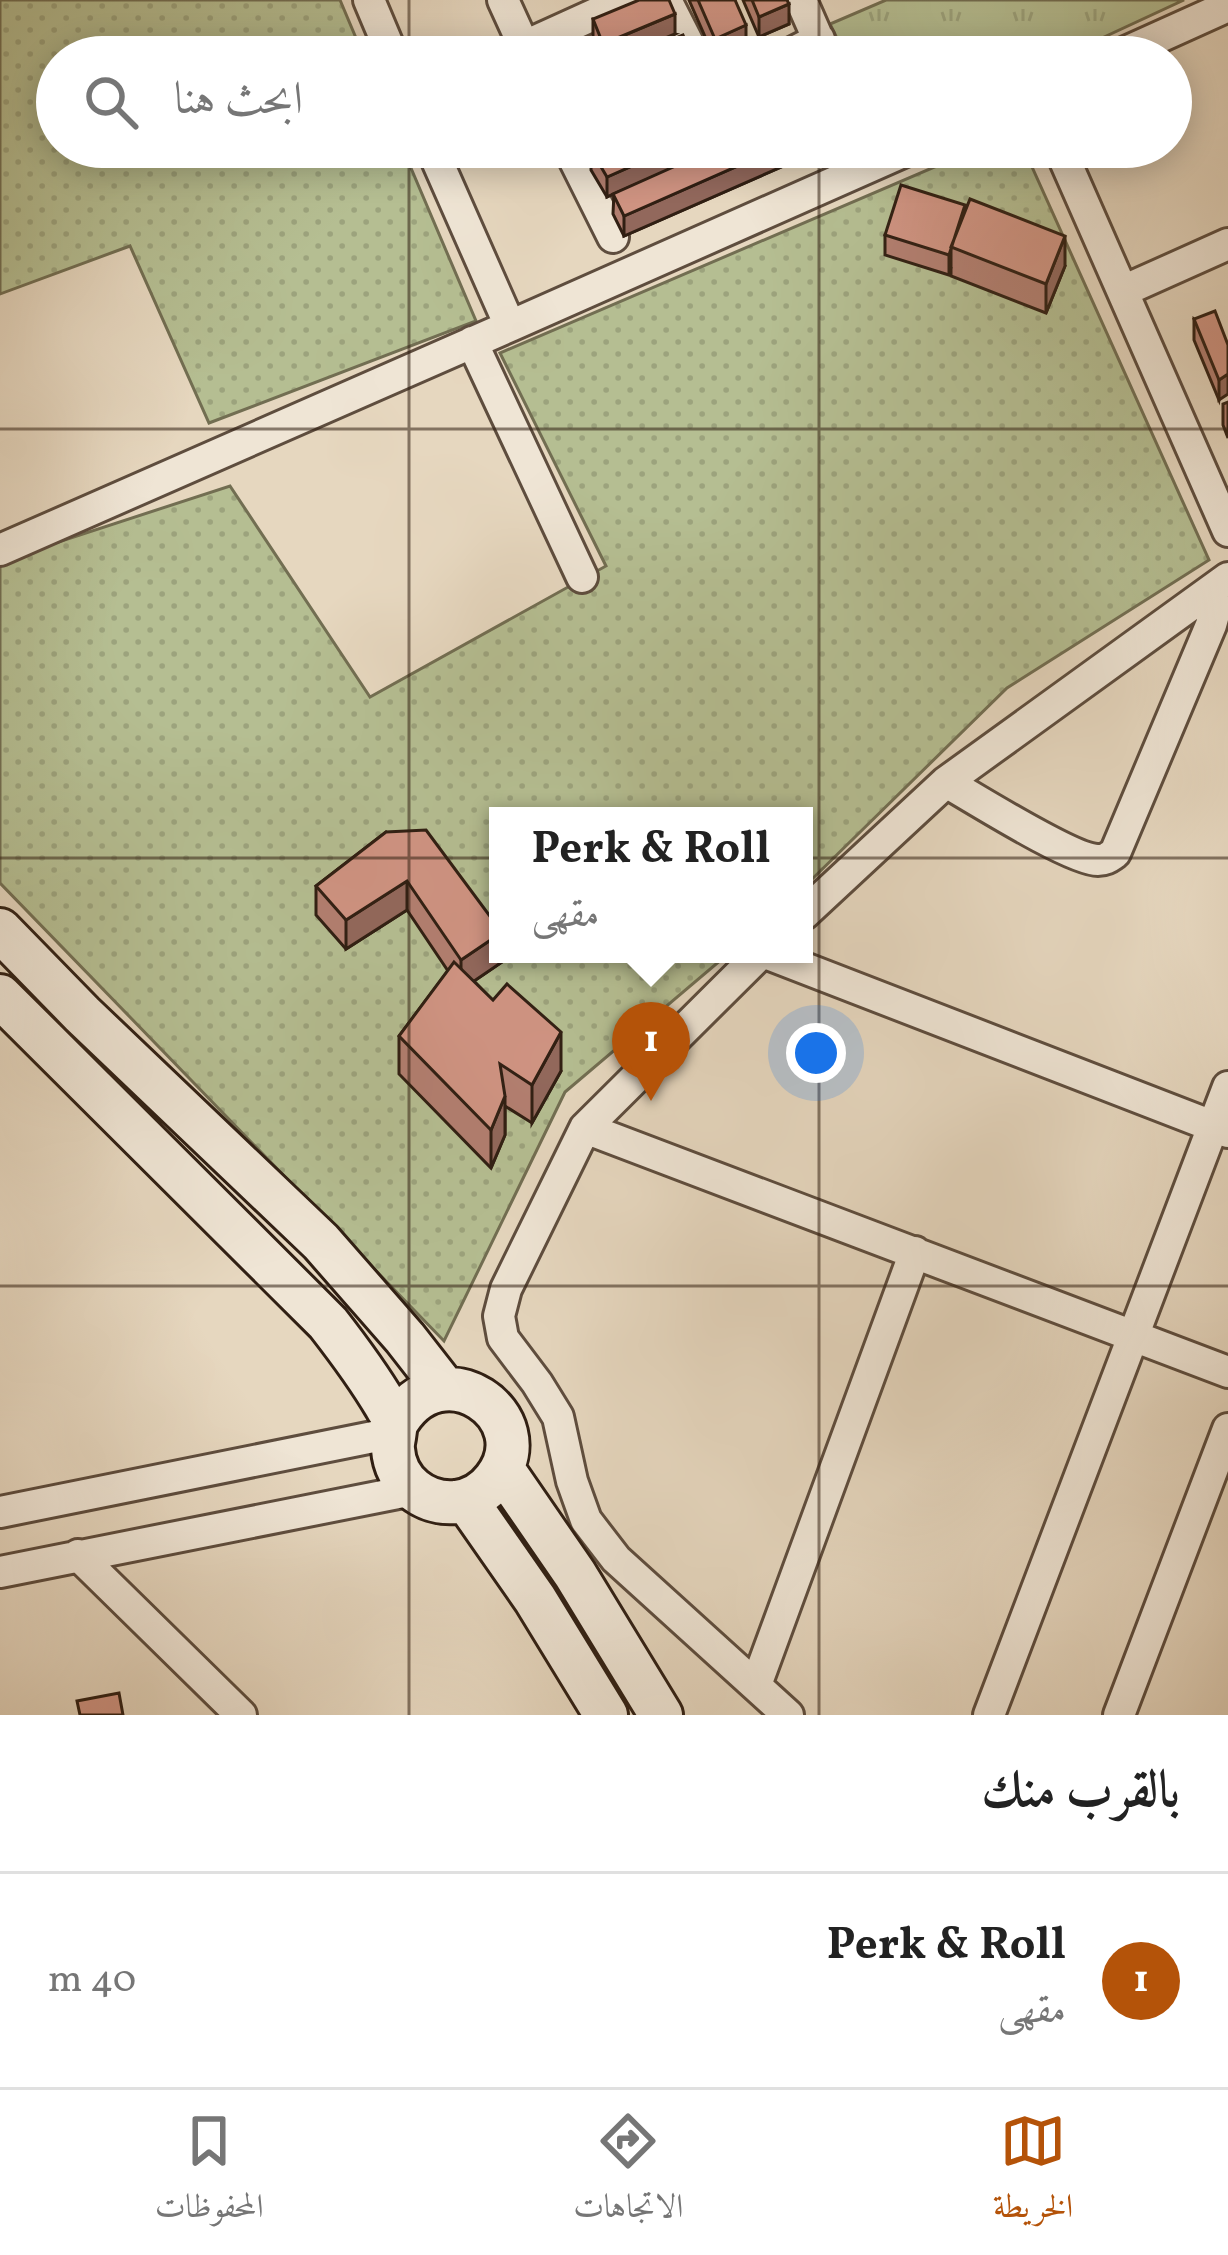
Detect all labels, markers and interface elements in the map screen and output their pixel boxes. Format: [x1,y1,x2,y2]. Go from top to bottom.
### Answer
search box [36,36,1192,168]
icon: search [78,69,144,135]
text: ابحث هنا [174,70,303,133]
popup [489,807,813,963]
text: Perk & Roll [531,819,771,882]
text: مقهى [531,889,599,943]
pin: 1 [612,1002,690,1101]
your location [786,1023,846,1083]
text: بالقرب منك [981,1757,1180,1828]
text: Perk & Roll [827,1915,1066,1978]
text: 40 m [48,1954,136,2008]
text: 1 [1133,1954,1149,2008]
text: مقهى [998,1985,1066,2039]
tab: المحفوظات [155,2108,264,2238]
tab: الاتجاهات [573,2108,683,2238]
tab: الخريطة [993,2108,1073,2238]

